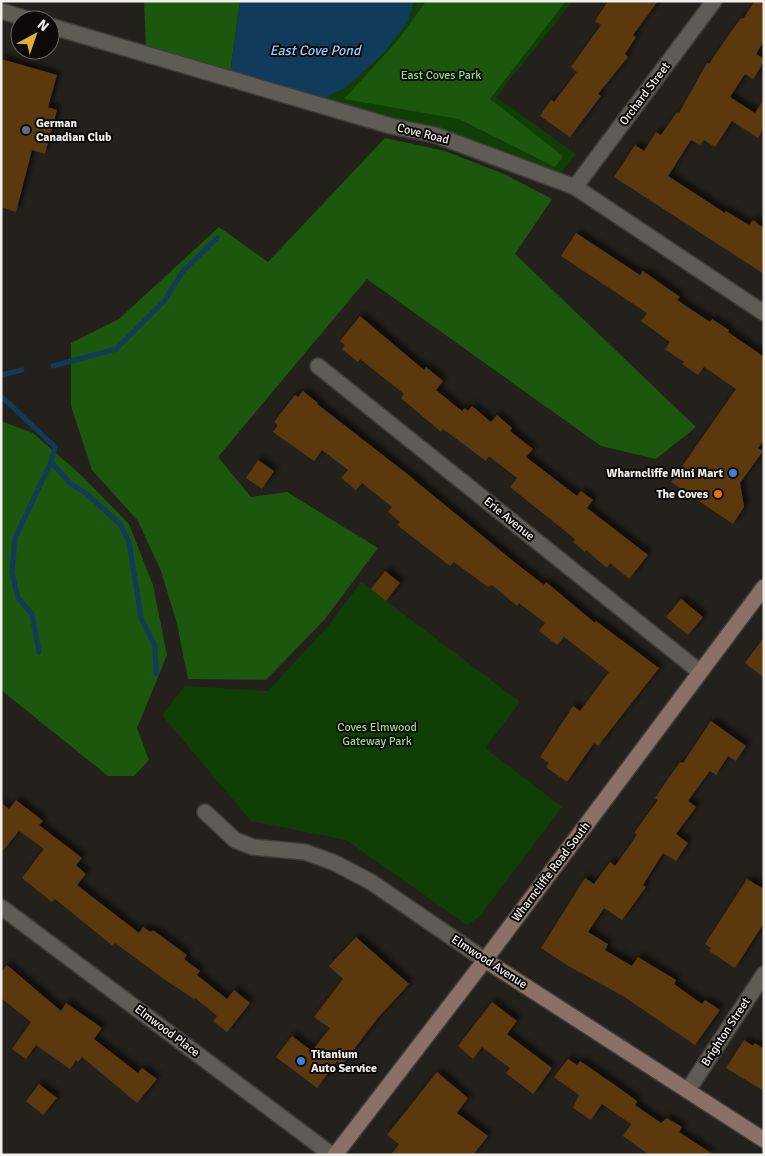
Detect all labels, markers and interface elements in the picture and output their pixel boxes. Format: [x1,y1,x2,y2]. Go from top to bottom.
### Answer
north arrow [10,10,60,60]
text: N [34,16,52,35]
water label: East Cove Pond [270,42,362,59]
street label: Orchard Street [616,60,674,128]
park label: East Coves Park [401,68,481,83]
place label: German Canadian Club [36,116,112,145]
street label: Cove Road [396,120,450,148]
marker: German Canadian Club [20,124,32,136]
place label: Wharncliffe Mini Mart [607,466,723,481]
marker: Wharncliffe Mini Mart [727,467,739,479]
place label: The Coves [656,487,709,502]
marker: The Coves [712,488,724,500]
street label: Erie Avenue [481,494,537,544]
park label: Coves Elmwood Gateway Park [337,720,417,749]
street label: Wharncliffe Road South [509,819,593,925]
street label: Elmwood Avenue [448,932,530,992]
street label: Brighton Street [698,995,754,1069]
street label: Elmwood Place [131,1002,203,1060]
place label: Titanium Auto Service [311,1047,377,1076]
marker: Titanium Auto Service [295,1055,307,1067]

